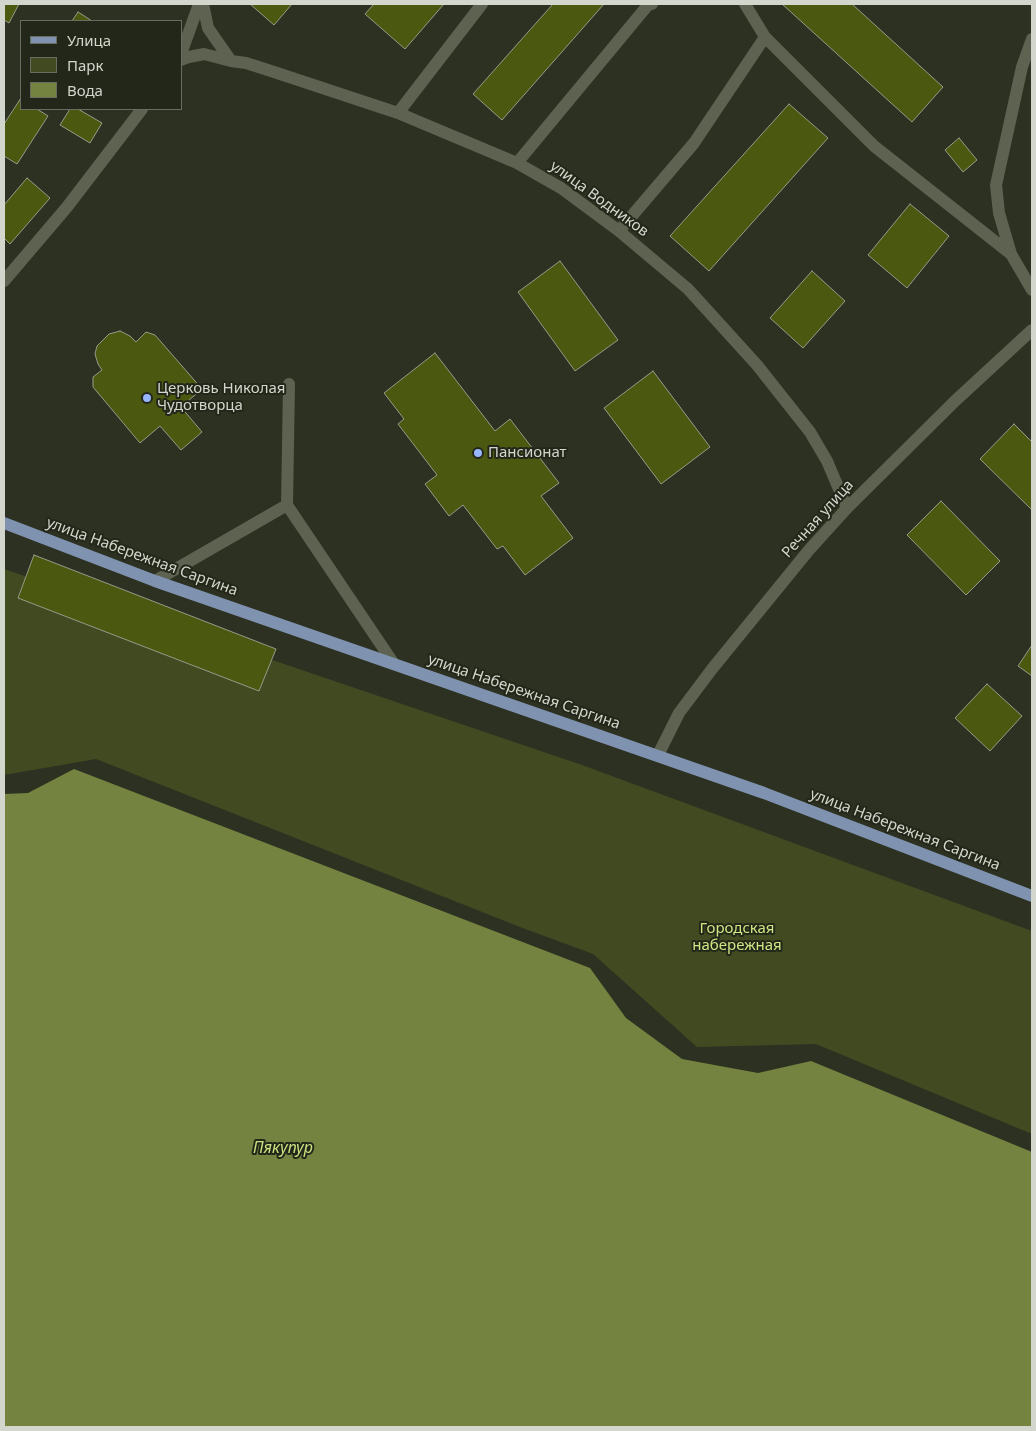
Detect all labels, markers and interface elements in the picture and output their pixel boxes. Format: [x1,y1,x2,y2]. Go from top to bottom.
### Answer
legend [20,20,182,110]
text: Улица [67,30,111,50]
text: Парк [67,55,103,75]
text: Вода [67,80,103,100]
street label: улица Водников [546,157,652,241]
place label: Церковь Николая Чудотворца [157,380,285,415]
marker: Церковь Николая Чудотворца [141,392,153,404]
place label: Пансионат [488,444,567,462]
marker: Пансионат [472,447,484,459]
street label: Речная улица [778,476,858,562]
street label: улица Набережная Саргина [44,514,240,600]
street label: улица Набережная Саргина [425,651,623,733]
street label: улица Набережная Саргина [807,785,1003,875]
park label: Городская набережная [692,920,782,955]
water label: Пякупур [253,1138,313,1158]

